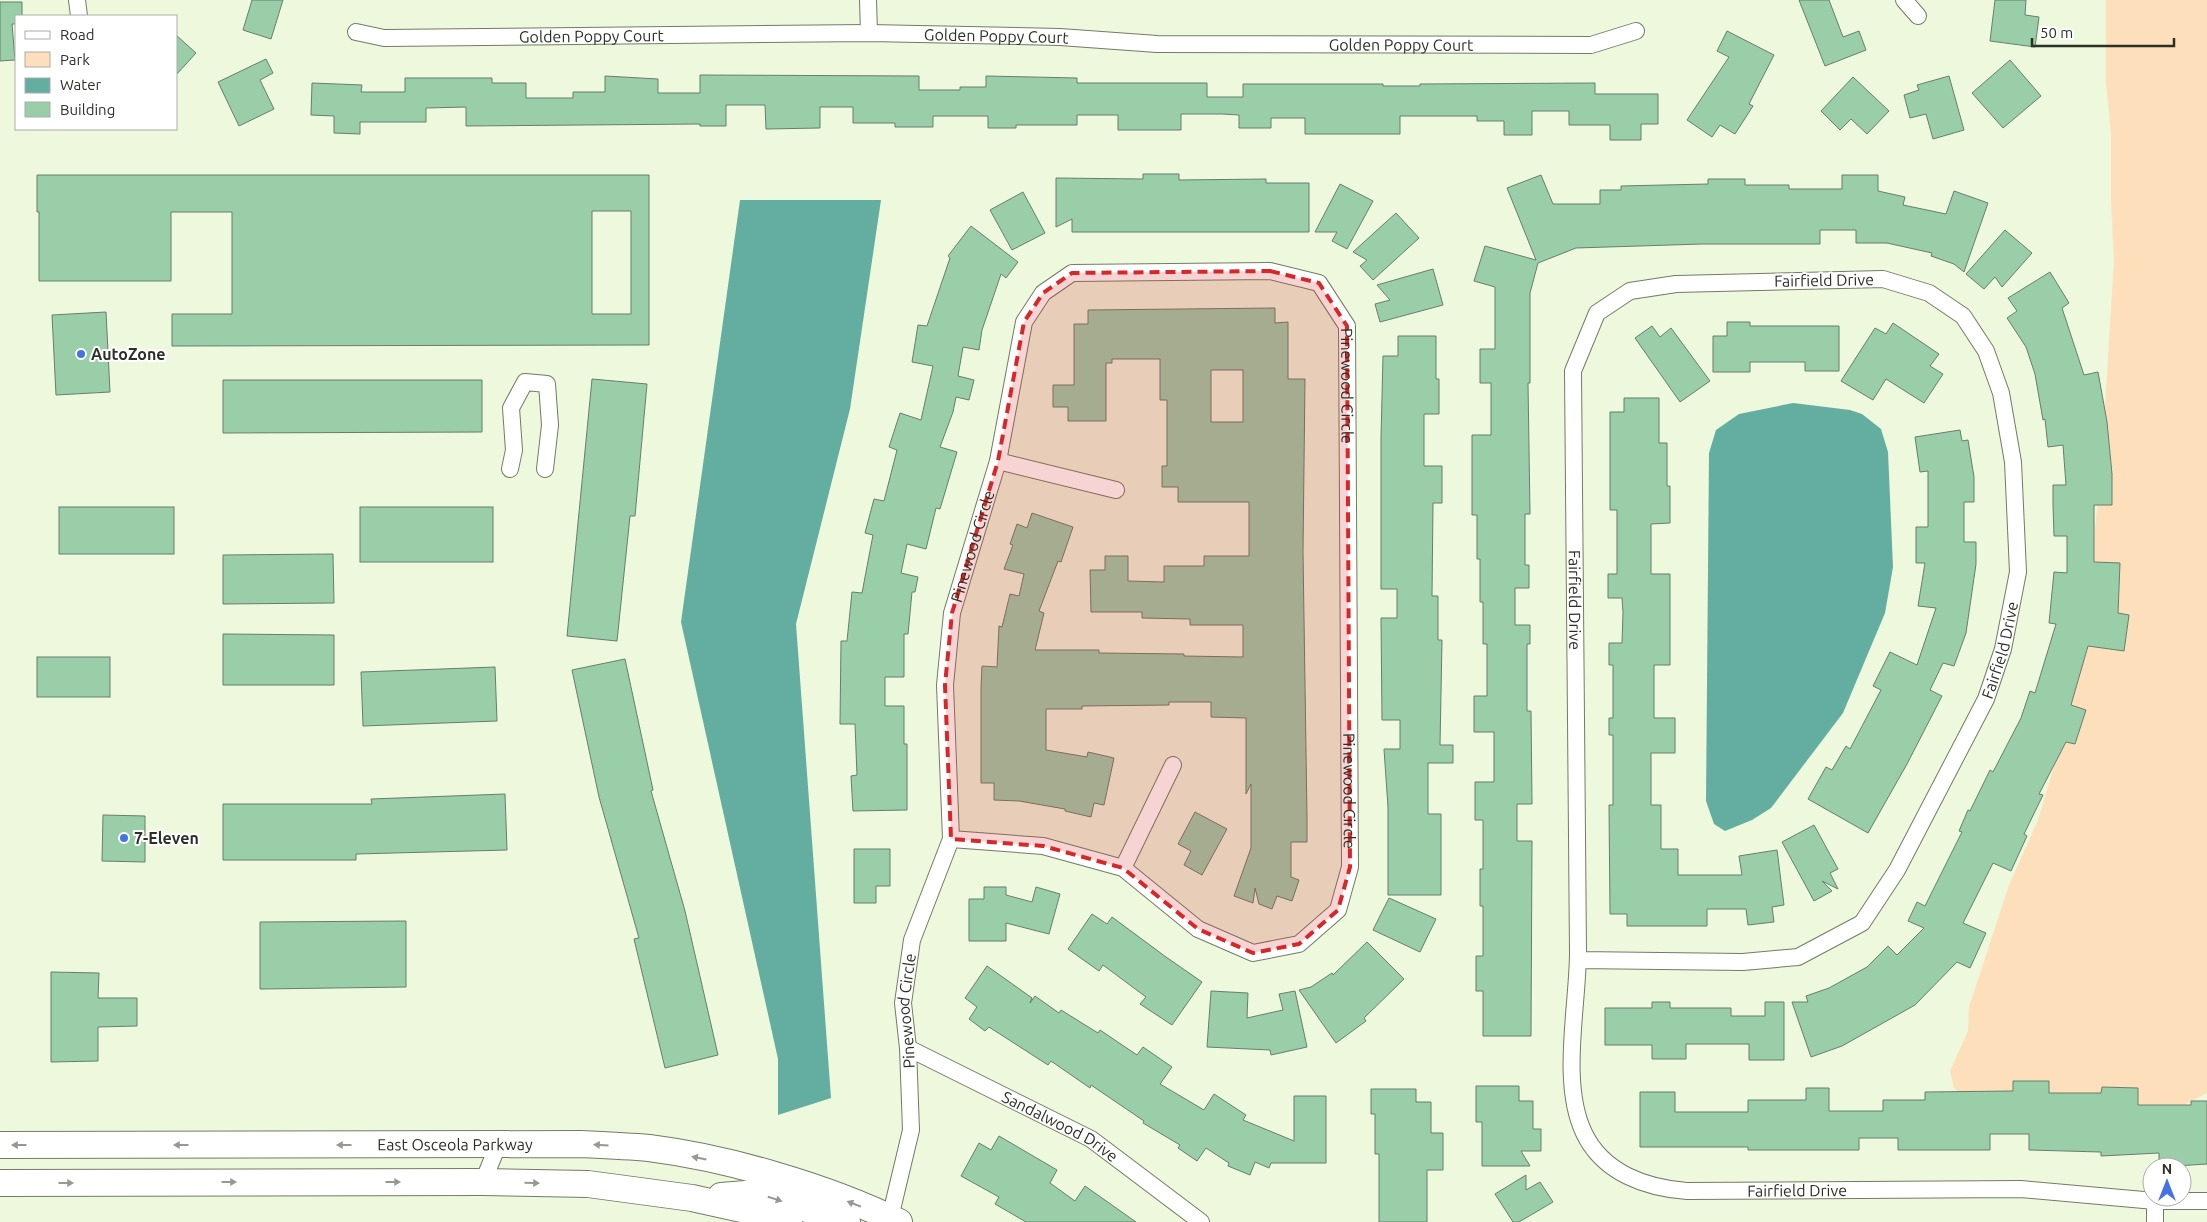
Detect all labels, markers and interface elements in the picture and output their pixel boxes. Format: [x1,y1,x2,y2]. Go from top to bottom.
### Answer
legend [15,15,178,130]
scale bar [2032,15,2174,47]
text: 50 m [2040,24,2073,41]
street label: Golden Poppy Court [924,25,1070,47]
text: Road [60,26,95,43]
street label: Golden Poppy Court [519,26,665,46]
street label: Golden Poppy Court [1329,35,1474,54]
text: Park [60,51,90,68]
text: Water [60,76,101,93]
text: Building [60,101,115,118]
street label: Fairfield Drive [1774,270,1874,290]
street label: Pinewood Circle [1338,328,1357,444]
place label: AutoZone [91,345,166,363]
marker: AutoZone [75,348,87,360]
street label: Pinewood Circle [947,488,998,604]
street label: Fairfield Drive [1566,550,1584,650]
street label: Fairfield Drive [1978,600,2021,701]
street label: Pinewood Circle [1340,733,1359,849]
place label: 7-Eleven [134,829,199,847]
marker: 7-Eleven [118,832,130,844]
street label: Pinewood Circle [894,952,919,1069]
street label: Sandalwood Drive [999,1087,1122,1165]
street label: East Osceola Parkway [377,1135,533,1153]
one-way arrow [11,1141,27,1149]
one-way arrow [173,1141,189,1149]
one-way arrow [336,1141,352,1149]
one-way arrow [592,1141,608,1149]
one-way arrow [691,1154,706,1162]
north arrow [2142,1157,2192,1207]
text: N [2162,1161,2172,1177]
one-way arrow [58,1178,74,1186]
one-way arrow [221,1178,237,1186]
one-way arrow [385,1178,401,1186]
one-way arrow [524,1179,540,1187]
street label: Fairfield Drive [1747,1181,1847,1200]
one-way arrow [768,1195,783,1203]
one-way arrow [846,1200,861,1208]

